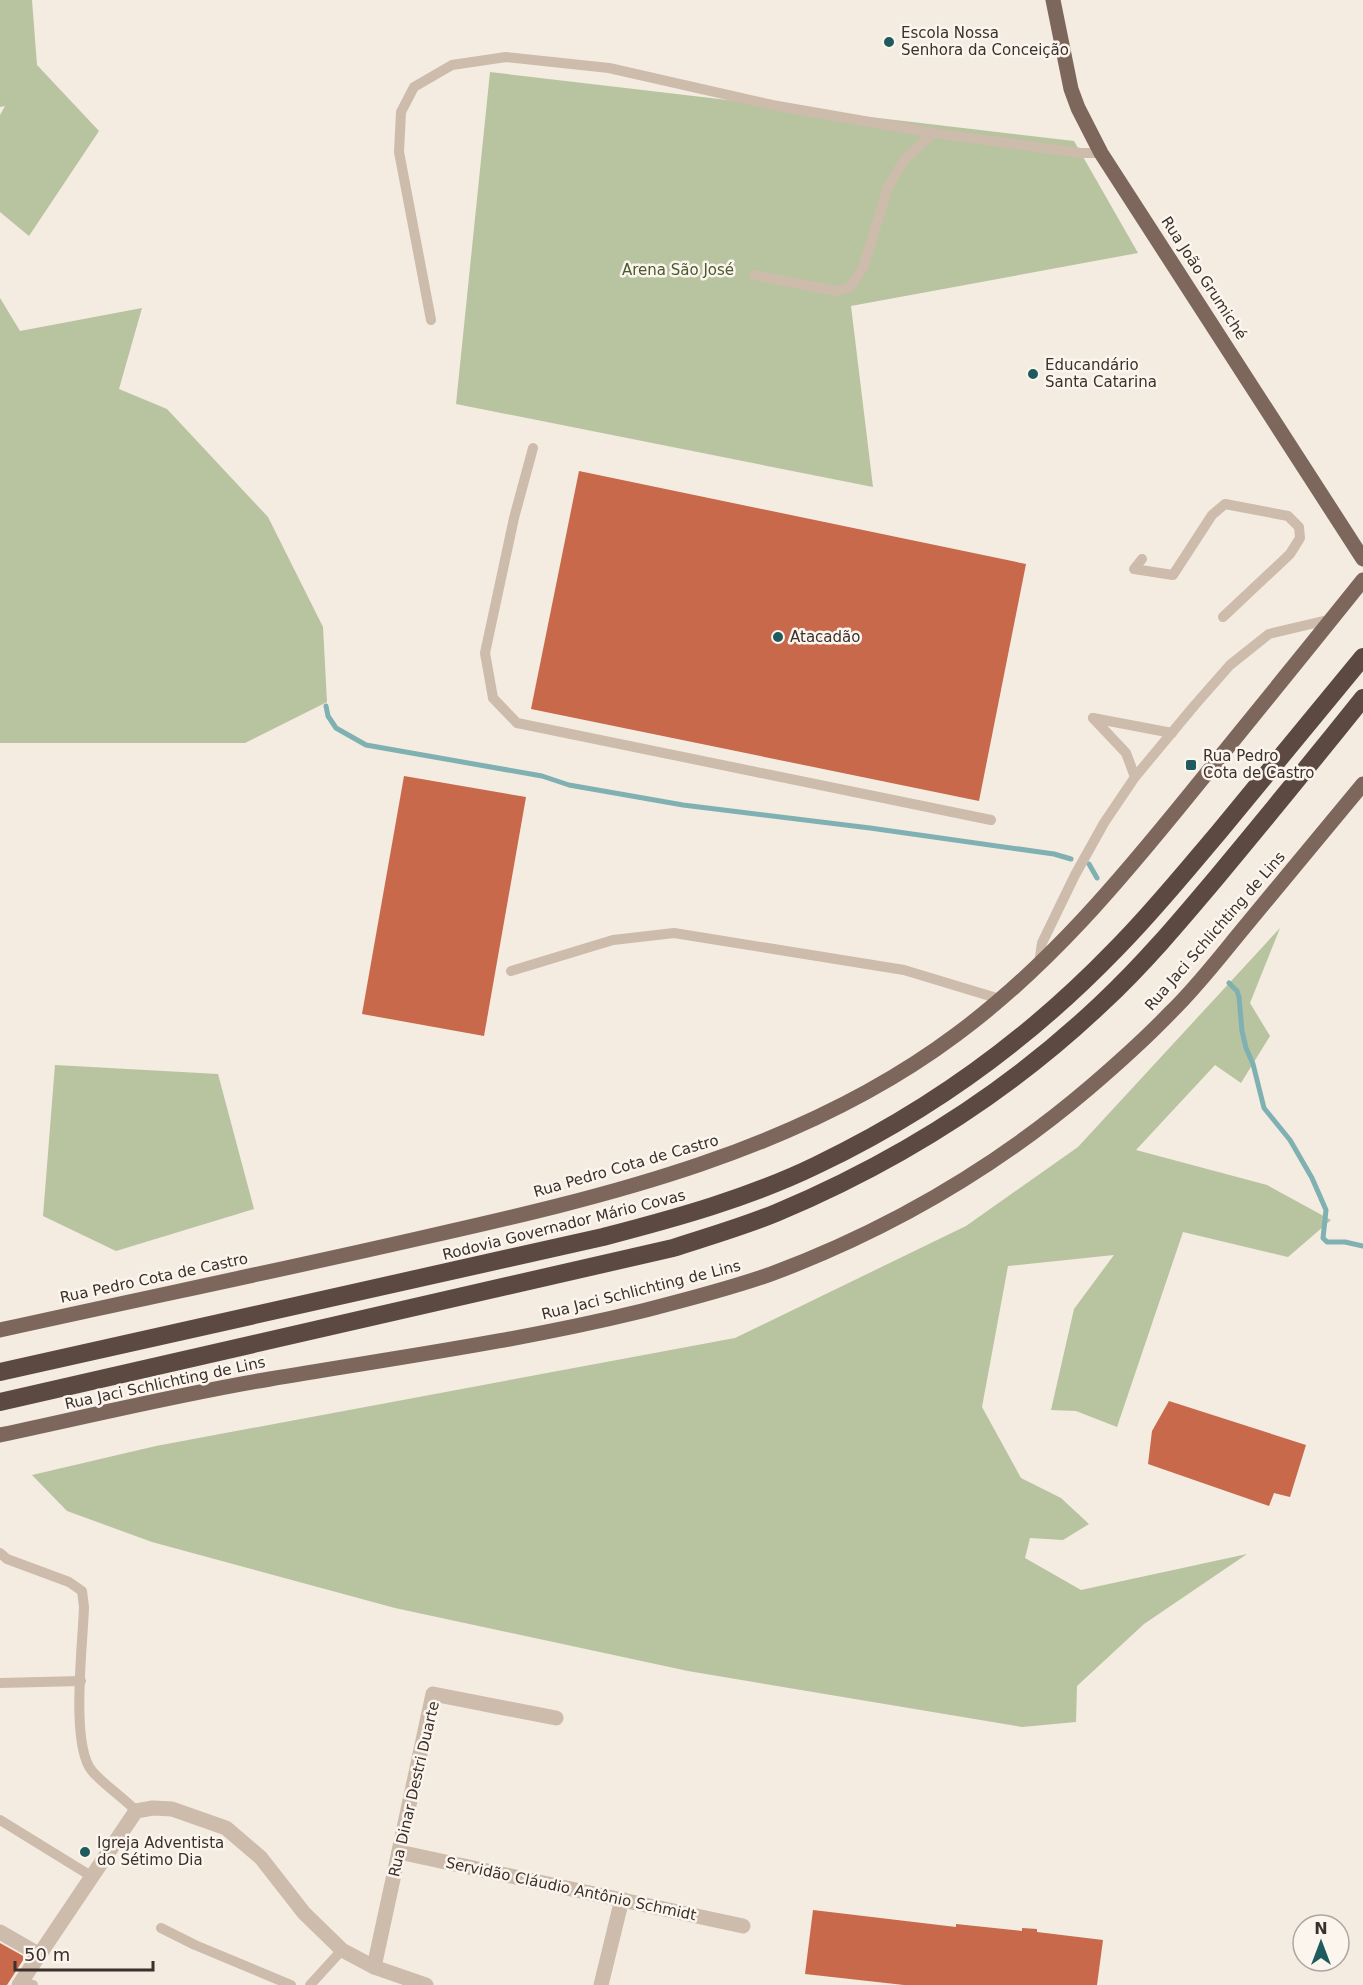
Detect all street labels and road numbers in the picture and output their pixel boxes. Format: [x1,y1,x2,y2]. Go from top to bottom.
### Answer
street label: Rua João Grumiché [1158,213,1250,343]
street label: Rua Jaci Schlichting de Lins [1141,848,1289,1014]
street label: Rua Pedro Cota de Castro [531,1131,721,1201]
street label: Rodovia Governador Mário Covas [441,1186,688,1264]
street label: Rua Pedro Cota de Castro [58,1249,250,1307]
street label: Rua Jaci Schlichting de Lins [540,1256,743,1323]
street label: Rua Jaci Schlichting de Lins [63,1353,267,1413]
street label: Rua Dinar Destri Duarte [385,1699,443,1879]
street label: Servidão Cláudio Antônio Schmidt [444,1854,698,1924]

